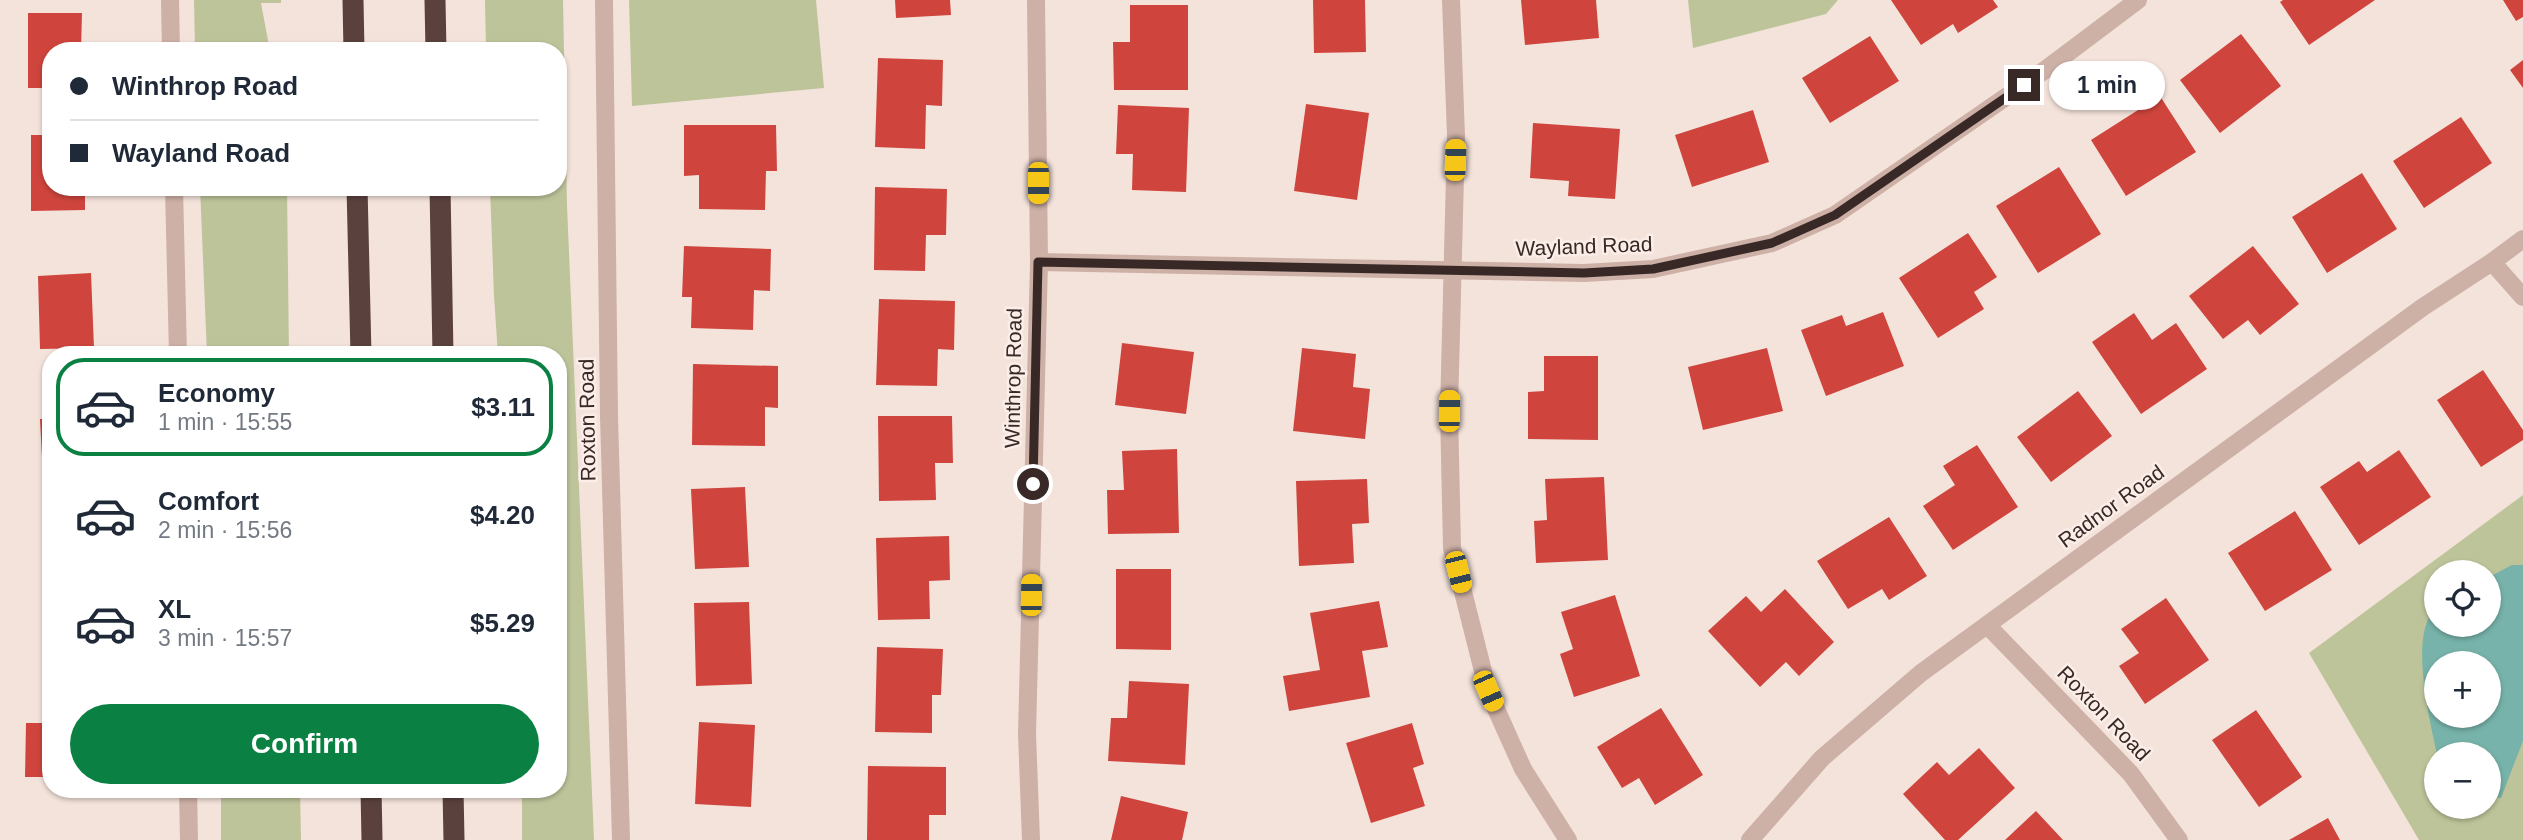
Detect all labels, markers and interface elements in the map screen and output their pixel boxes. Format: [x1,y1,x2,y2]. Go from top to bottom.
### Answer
callout: 1 min [2048,60,2164,110]
route end [2008,69,2040,101]
text: Winthrop Road [112,71,298,101]
text: 1 min [2077,72,2137,98]
text: Wayland Road [112,138,290,168]
car [1444,139,1467,181]
car [1028,162,1049,204]
street label: Wayland Road [1515,232,1653,260]
street label: Winthrop Road [1000,308,1026,448]
street label: Roxton Road [574,359,600,481]
icon: car [74,376,137,439]
text: Economy [158,378,275,408]
car [1439,390,1460,432]
text: $3.11 [471,392,535,422]
text: 1 min · 15:55 [158,409,292,435]
street label: Radnor Road [2054,460,2168,552]
route start [1017,468,1049,500]
icon: car [74,484,137,547]
text: Comfort [158,486,259,516]
text: $4.20 [470,500,535,530]
text: 2 min · 15:56 [158,517,292,543]
car [1443,549,1474,595]
map controls [2424,560,2501,819]
button: locate [2424,560,2501,637]
car [1021,574,1042,616]
icon: car [74,592,137,655]
text: XL [158,594,191,624]
text: $5.29 [470,608,535,638]
text: 3 min · 15:57 [158,625,292,651]
button: + [2424,651,2501,728]
street label: Roxton Road [2053,661,2155,765]
car [1470,668,1507,714]
button: Confirm [70,704,539,784]
button: − [2424,742,2501,819]

